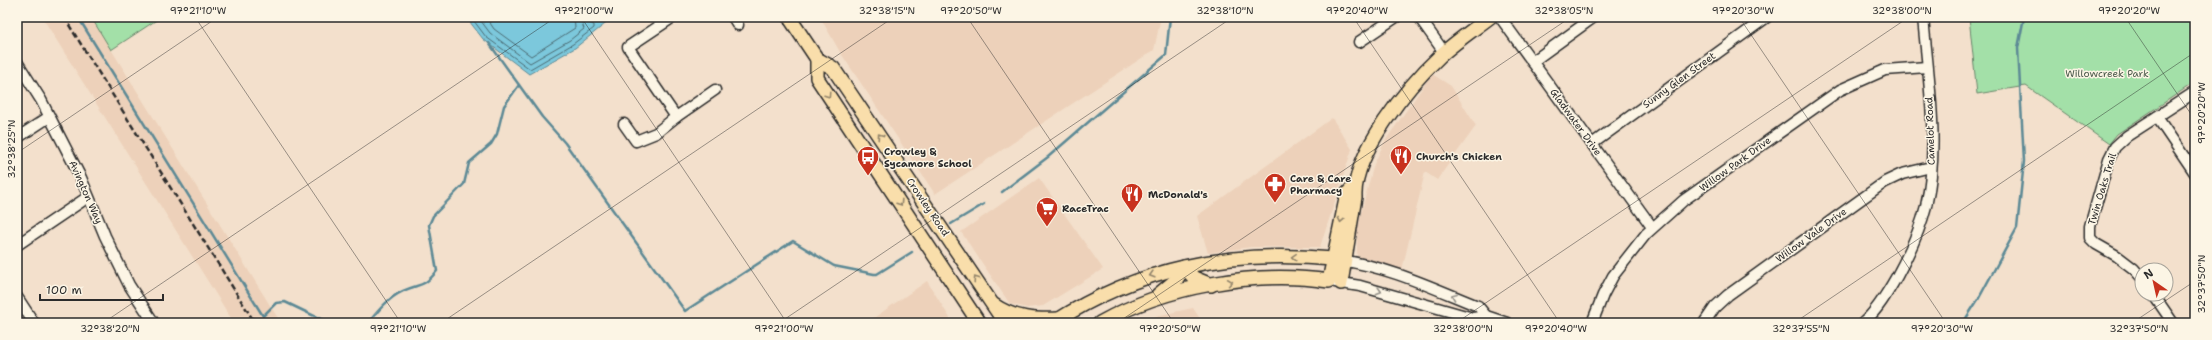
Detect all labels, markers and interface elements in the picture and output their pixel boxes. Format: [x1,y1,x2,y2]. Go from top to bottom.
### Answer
text: 97°21'10"W [170,4,227,17]
text: 97°21'00"W [554,4,614,17]
text: 32°38'15"N [859,4,915,17]
text: 97°20'50"W [940,4,1002,17]
text: 32°38'10"N [1196,4,1254,17]
text: 97°20'40"W [1326,4,1389,17]
text: 32°38'05"N [1535,4,1593,17]
text: 97°20'30"W [1712,4,1775,17]
text: 32°38'00"N [1872,4,1932,17]
text: 97°20'20"W [2098,4,2160,17]
street label: Sunny Glen Street [1640,49,1718,111]
park label: Willowcreek Park [2065,67,2149,80]
text: 97°20'20"W [2195,82,2208,144]
street label: Gladwater Drive [1547,86,1605,158]
one-way arrow [823,91,831,98]
street label: Camelot Road [1922,96,1938,165]
text: 32°38'25"N [5,120,18,178]
street label: Willow Park Drive [1697,133,1774,194]
one-way arrow [878,134,885,141]
restaurant icon: Church's Chicken [1388,143,1414,176]
bus stop icon: Crowley & Sycamore School [855,144,881,177]
place label: Crowley & Sycamore School [884,145,972,170]
place label: Church's Chicken [1416,150,1502,163]
street label: Twin Oaks Trail [2085,151,2119,227]
street label: Avington Way [66,158,106,226]
pharmacy icon: Care & Care Pharmacy [1262,171,1288,204]
place label: Care & Care Pharmacy [1290,172,1351,197]
street label: Crowley Road [904,175,953,239]
restaurant icon: McDonald's [1119,181,1145,214]
place label: McDonald's [1148,188,1208,201]
supermarket icon: RaceTrac [1034,195,1060,228]
one-way arrow [895,199,903,206]
place label: RaceTrac [1062,202,1109,215]
street label: Willow Vale Drive [1773,205,1849,265]
one-way arrow [1337,217,1345,223]
one-way arrow [1291,253,1297,261]
text: 32°37'50"N [2195,255,2208,313]
north arrow [2134,262,2174,302]
text: N [2141,265,2157,283]
one-way arrow [1148,270,1155,279]
scale bar [40,276,163,302]
one-way arrow [973,276,981,283]
one-way arrow [1227,278,1233,287]
text: 100 m [46,282,82,298]
one-way arrow [1375,286,1382,295]
one-way arrow [1451,293,1458,301]
text: 32°38'20"N [80,322,140,335]
text: 97°21'10"W [370,322,427,335]
text: 97°21'00"W [754,322,814,335]
text: 97°20'50"W [1139,322,1201,335]
text: 32°38'00"N [1433,322,1493,335]
text: 97°20'40"W [1525,322,1588,335]
text: 32°37'55"N [1772,322,1830,335]
text: 97°20'30"W [1911,322,1974,335]
text: 32°37'50"N [2110,322,2168,335]

